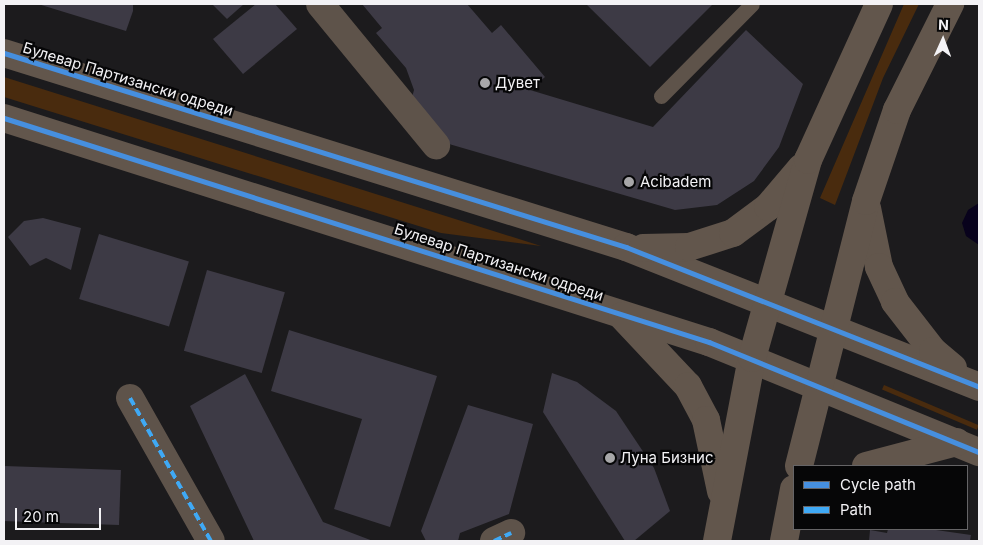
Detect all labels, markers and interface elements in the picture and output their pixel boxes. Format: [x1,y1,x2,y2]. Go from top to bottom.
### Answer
north arrow [918,15,968,65]
text: N [938,16,949,33]
street label: Булевар Партизански одреди [21,38,235,120]
place label: Дувет [495,74,540,92]
marker: Дувет [479,77,491,89]
place label: Acibadem [640,173,711,191]
marker: Acibadem [622,175,636,189]
street label: Булевар Партизански одреди [392,220,606,304]
place label: Луна Бизнис [620,449,714,467]
marker: Луна Бизнис [604,452,616,464]
legend [793,465,968,530]
text: Cycle path [840,475,916,494]
scale bar [18,498,104,530]
text: Path [840,500,872,519]
text: 20 m [23,507,59,526]

